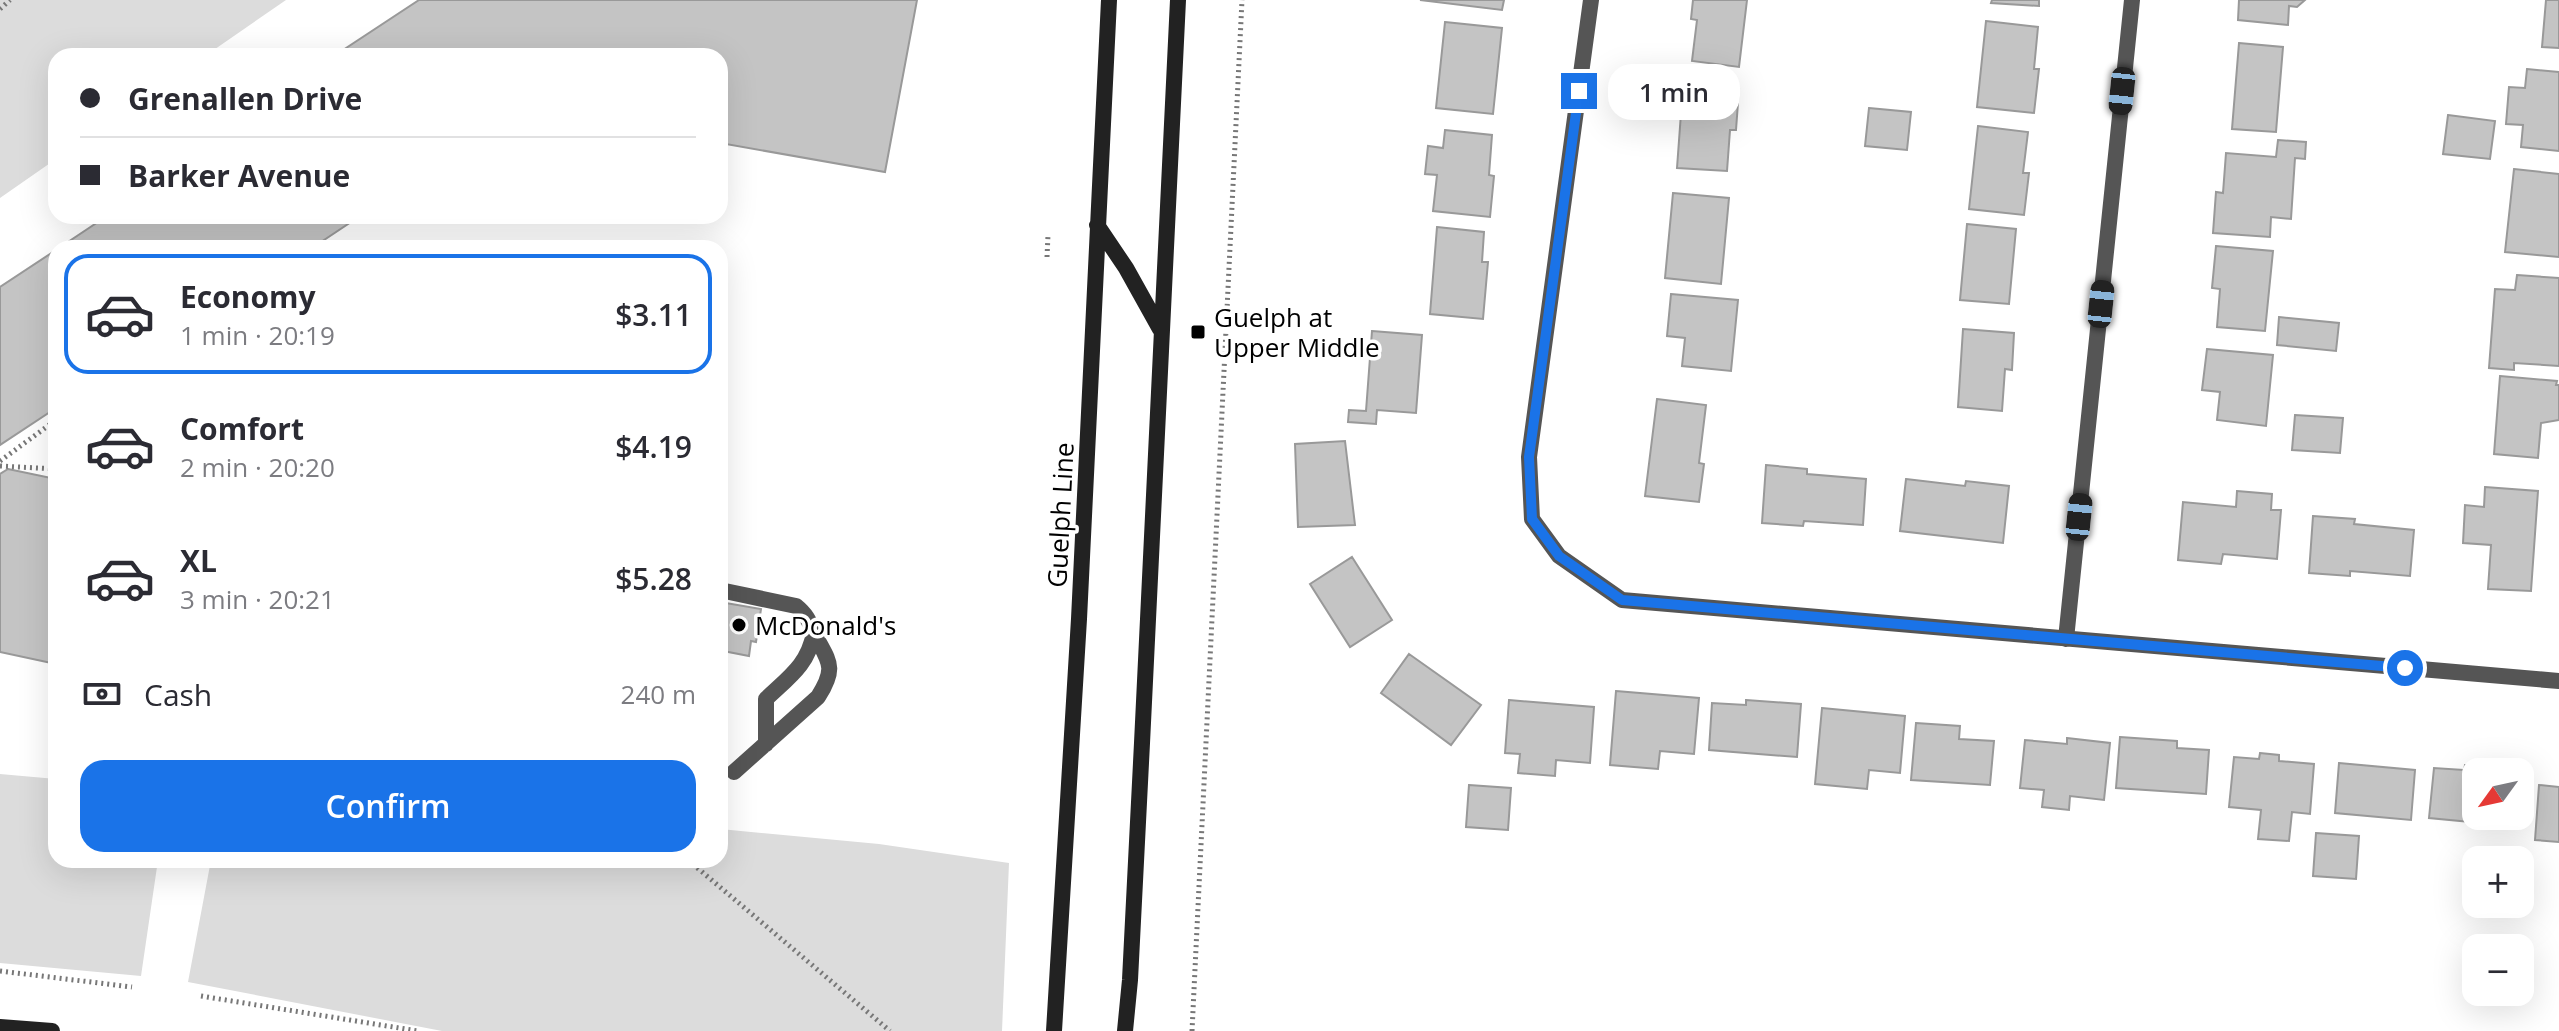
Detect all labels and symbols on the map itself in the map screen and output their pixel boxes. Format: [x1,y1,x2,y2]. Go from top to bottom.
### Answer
callout: 1 min [1607,63,1739,119]
car [2108,66,2136,116]
route end [1561,73,1597,109]
car [2087,279,2115,329]
place label: Guelph at Upper Middle [1214,299,1380,365]
marker: Guelph at Upper Middle [1189,323,1207,341]
street label: Guelph Line [1038,442,1082,588]
car [2065,492,2093,542]
place label: McDonald's [755,607,896,643]
marker: McDonald's [730,616,748,634]
route start [2387,650,2423,686]
north arrow [2462,758,2534,830]

